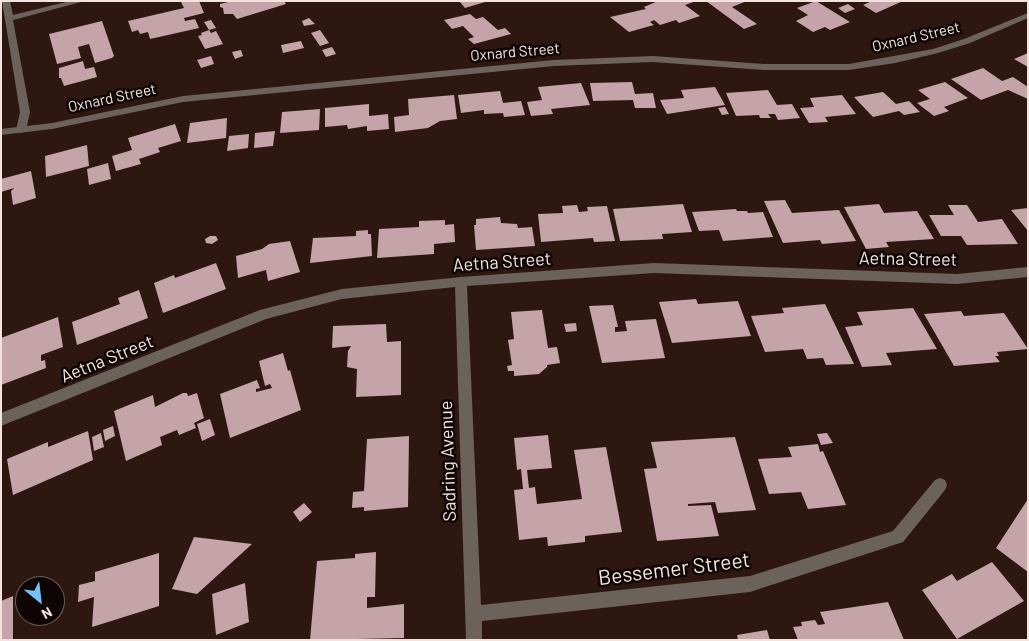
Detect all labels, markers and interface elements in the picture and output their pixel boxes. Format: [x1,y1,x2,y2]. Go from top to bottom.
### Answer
street label: Oxnard Street [870,18,962,56]
street label: Oxnard Street [470,39,560,65]
street label: Oxnard Street [66,80,158,116]
street label: Aetna Street [859,247,957,271]
street label: Aetna Street [452,248,552,276]
street label: Aetna Street [57,331,157,387]
street label: Sadring Avenue [435,400,461,522]
street label: Bessemer Street [597,547,751,591]
north arrow [15,576,65,626]
text: N [39,604,55,623]

